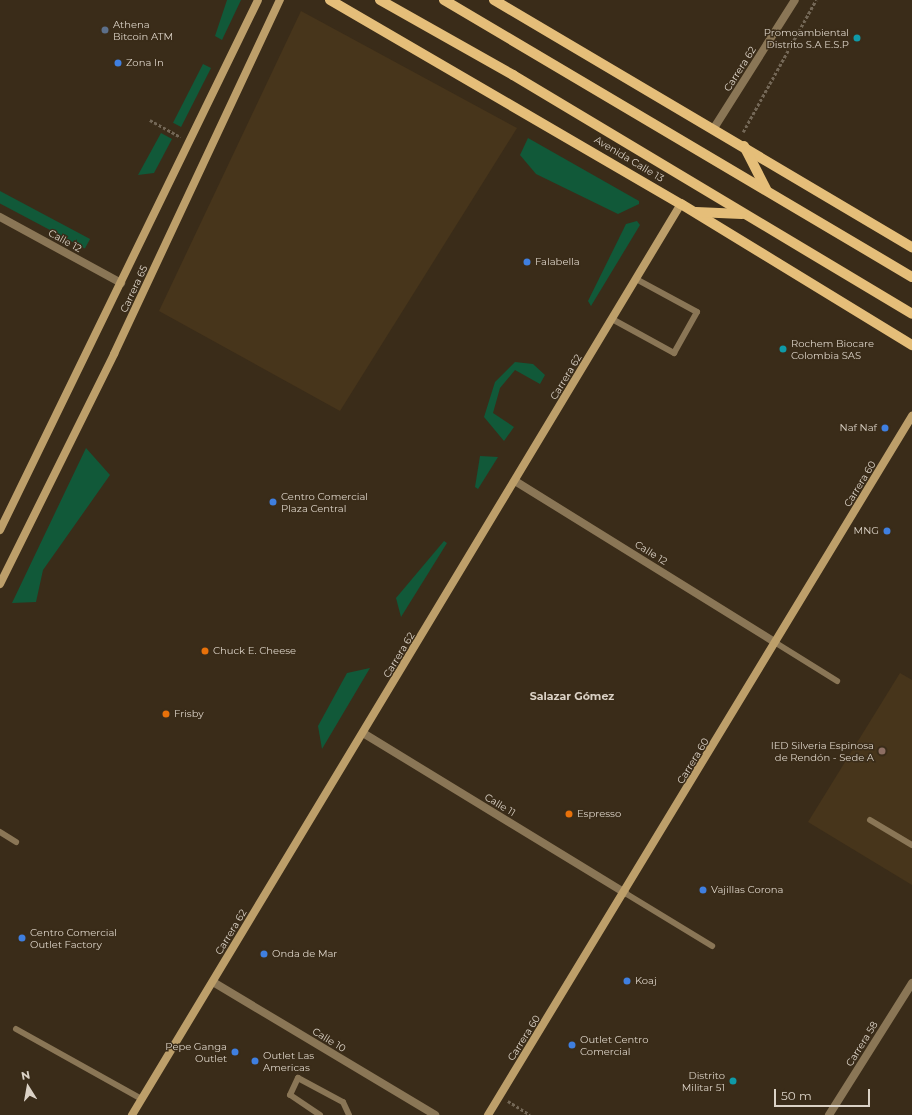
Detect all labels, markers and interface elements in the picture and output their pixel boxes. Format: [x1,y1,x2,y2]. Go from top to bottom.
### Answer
place label: Athena Bitcoin ATM [113,18,173,42]
marker: Athena Bitcoin ATM [100,25,110,35]
place label: Promoambiental Distrito S.A E.S.P [764,26,849,50]
marker: Promoambiental Distrito S.A E.S.P [852,33,862,43]
street label: Carrera 62 [721,44,759,94]
place label: Zona In [126,57,164,69]
marker: Zona In [113,58,123,68]
street label: Avenida Calle 13 [592,133,666,185]
street label: Calle 12 [46,227,84,255]
place label: Falabella [535,256,580,268]
marker: Falabella [522,257,532,267]
street label: Carrera 65 [118,264,150,314]
place label: Rochem Biocare Colombia SAS [791,337,874,360]
marker: Rochem Biocare Colombia SAS [778,344,788,354]
street label: Carrera 62 [548,352,584,402]
place label: Naf Naf [840,422,877,434]
marker: Naf Naf [880,423,890,433]
street label: Carrera 60 [842,459,878,509]
place label: Centro Comercial Plaza Central [281,490,368,514]
marker: Centro Comercial Plaza Central [268,497,278,507]
place label: MNG [854,525,879,537]
marker: MNG [882,526,892,536]
street label: Calle 12 [632,538,670,568]
street label: Carrera 62 [381,630,417,680]
place label: Chuck E. Cheese [213,645,296,657]
marker: Chuck E. Cheese [200,646,210,656]
district label: Salazar Gómez [530,689,614,703]
place label: Frisby [174,708,204,720]
marker: Frisby [161,709,171,719]
street label: Carrera 60 [675,736,711,786]
place label: IED Silveria Espinosa de Rendón - Sede A [771,739,874,762]
marker: IED Silveria Espinosa de Rendón - Sede A [877,746,887,756]
street label: Calle 11 [482,791,518,819]
place label: Espresso [577,808,621,820]
marker: Espresso [564,809,574,819]
place label: Vajillas Corona [711,884,783,896]
marker: Vajillas Corona [698,885,708,895]
street label: Carrera 62 [213,907,249,957]
place label: Centro Comercial Outlet Factory [30,926,117,950]
marker: Centro Comercial Outlet Factory [17,933,27,943]
place label: Onda de Mar [272,948,337,960]
marker: Onda de Mar [259,949,269,959]
place label: Koaj [635,975,657,987]
marker: Koaj [622,976,632,986]
street label: Carrera 60 [505,1013,543,1063]
street label: Carrera 58 [843,1019,881,1069]
street label: Calle 10 [310,1025,348,1055]
place label: Outlet Centro Comercial [580,1033,648,1056]
place label: Pepe Ganga Outlet [165,1040,227,1064]
marker: Outlet Centro Comercial [567,1040,577,1050]
marker: Pepe Ganga Outlet [230,1047,240,1057]
place label: Outlet Las Americas [263,1049,314,1072]
marker: Outlet Las Americas [250,1056,260,1066]
north arrow [8,1067,48,1107]
text: N [20,1068,31,1083]
place label: Distrito Militar 51 [682,1069,725,1092]
marker: Distrito Militar 51 [728,1076,738,1086]
scale bar [776,1081,872,1107]
text: 50 m [781,1088,812,1103]

